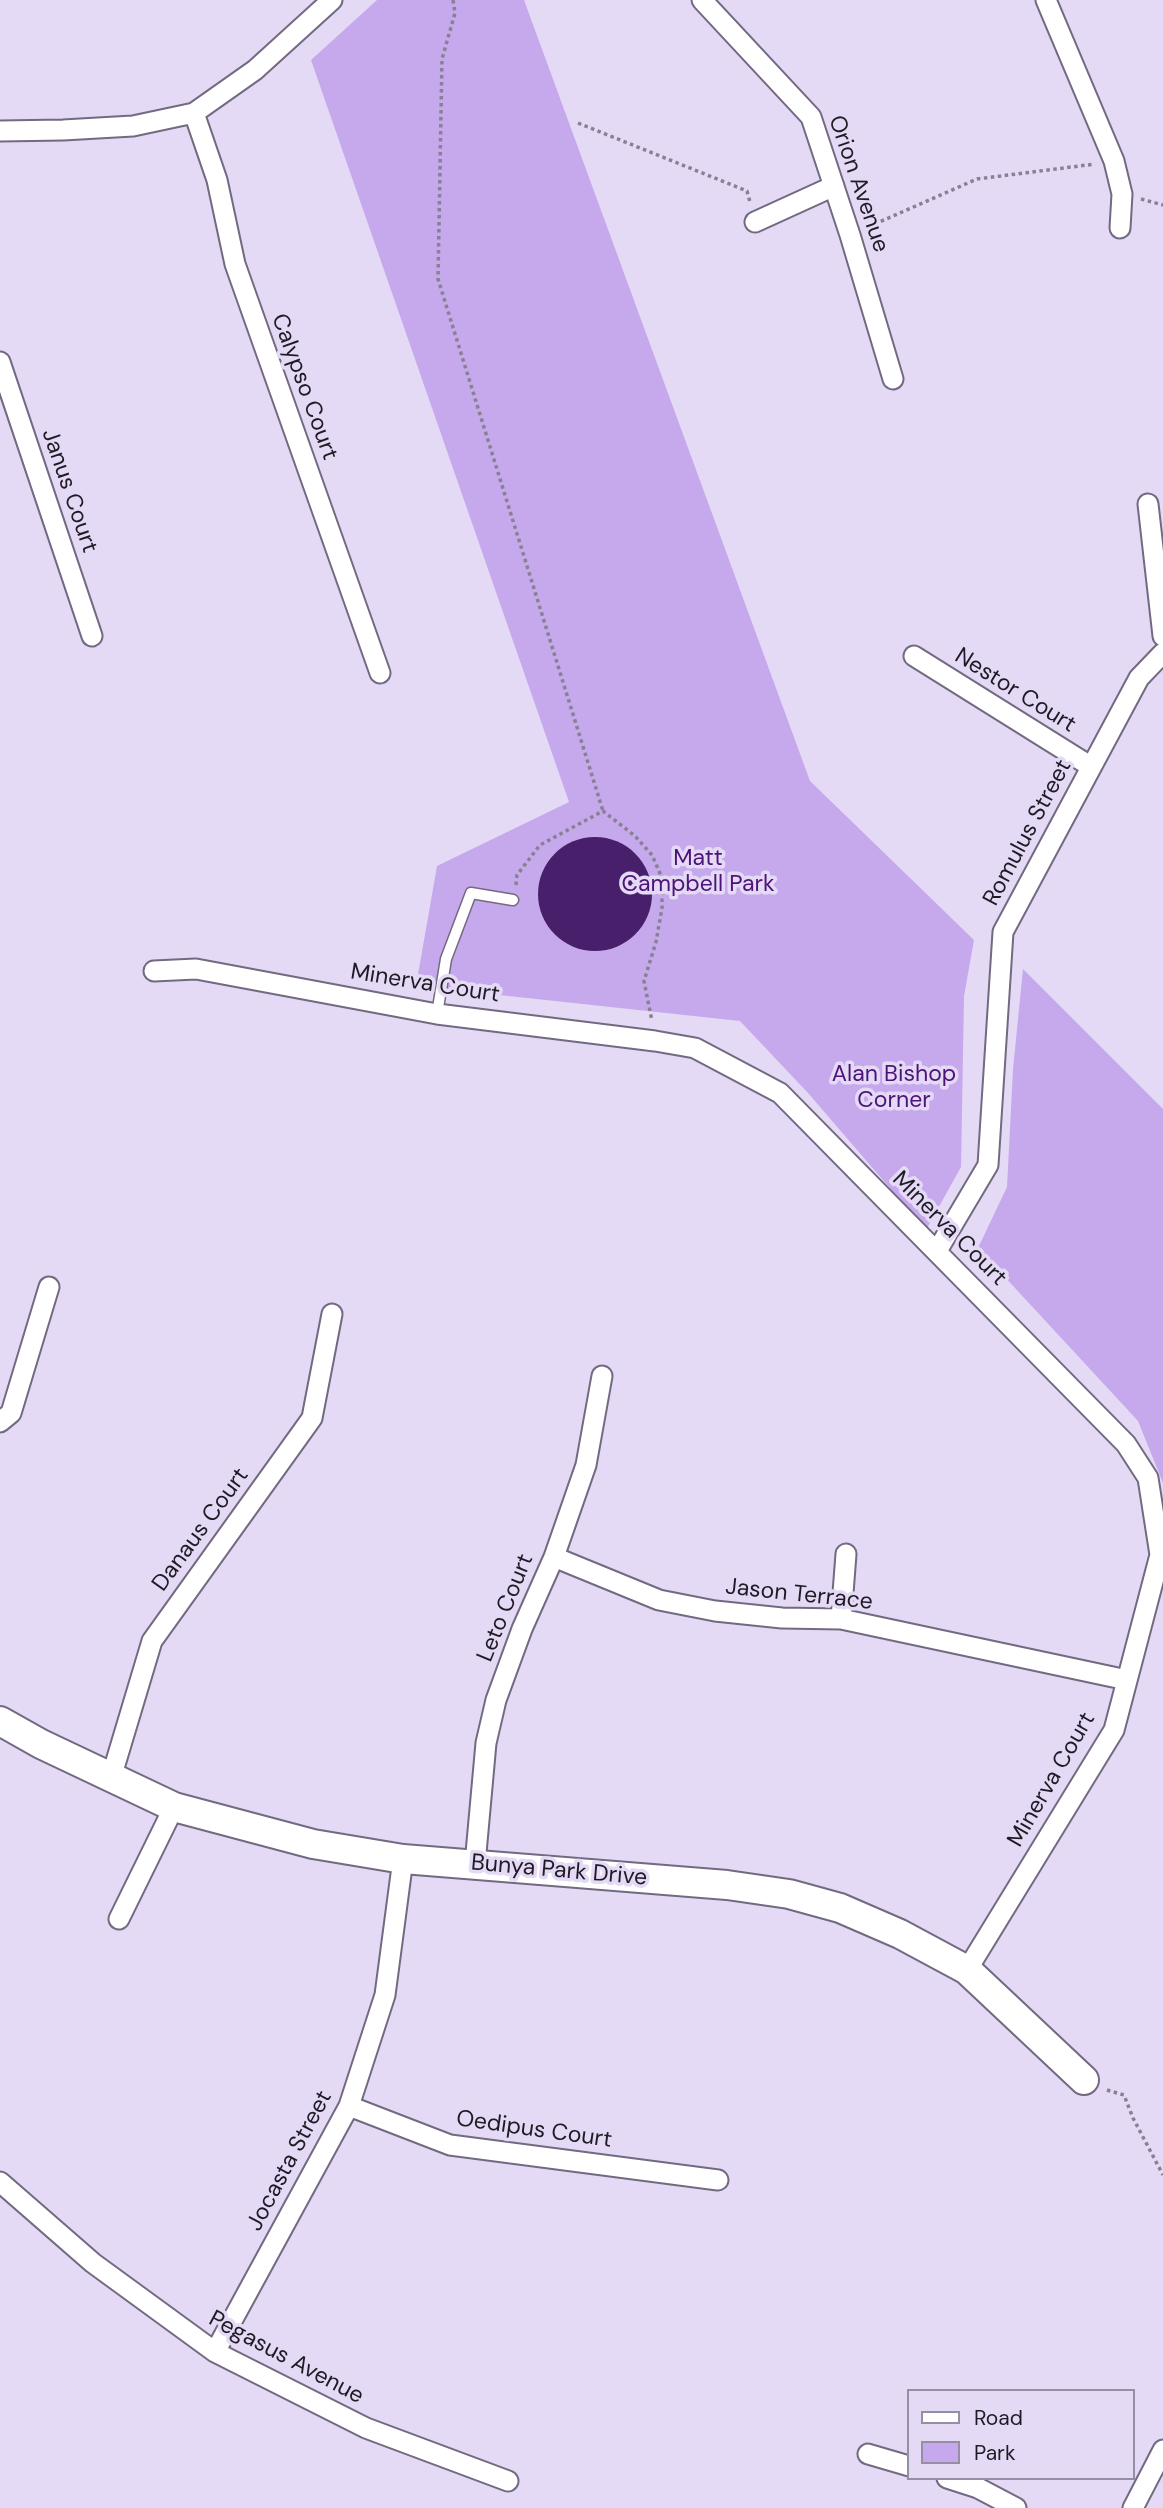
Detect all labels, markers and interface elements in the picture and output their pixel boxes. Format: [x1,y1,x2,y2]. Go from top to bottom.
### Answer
street label: Orion Avenue [822,112,894,256]
street label: Calypso Court [265,310,343,464]
street label: Janus Court [35,426,103,556]
street label: Nestor Court [949,643,1081,739]
street label: Romulus Street [978,755,1078,911]
park label: Matt Campbell Park [621,845,775,899]
street label: Minerva Court [348,959,502,1009]
park label: Alan Bishop Corner [832,1061,956,1115]
street label: Minerva Court [886,1166,1012,1292]
street label: Danaus Court [147,1463,255,1597]
street label: Leto Court [472,1550,540,1666]
street label: Jason Terrace [724,1574,874,1616]
street label: Minerva Court [1002,1708,1102,1852]
street label: Bunya Park Drive [470,1850,648,1892]
street label: Jocasta Street [242,2086,338,2236]
street label: Oedipus Court [454,2105,614,2155]
street label: Pegasus Avenue [204,2306,368,2410]
legend [908,2389,1135,2480]
text: Road [974,2404,1023,2432]
text: Park [974,2439,1015,2467]

